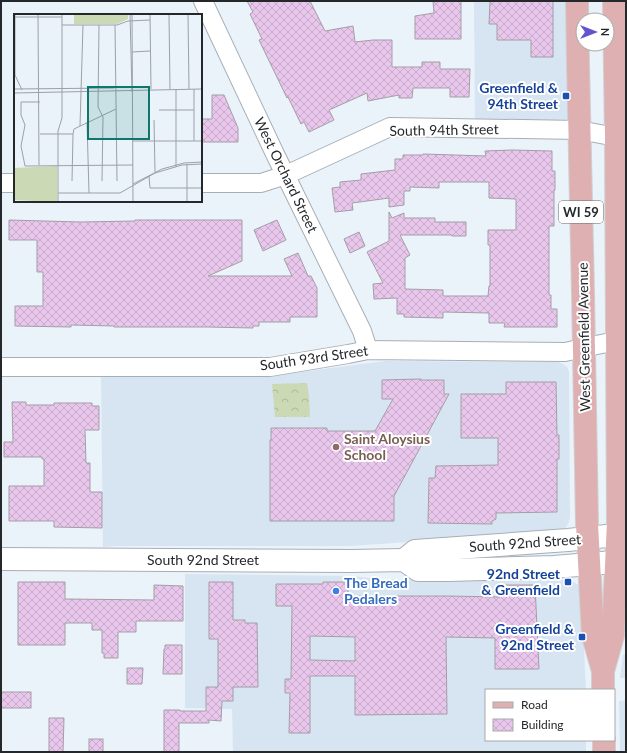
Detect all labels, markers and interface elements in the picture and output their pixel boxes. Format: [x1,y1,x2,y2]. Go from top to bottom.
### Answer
north arrow [575,12,615,52]
inset map [14,14,202,202]
text: N [599,28,612,36]
place label: Greenfield & 94th Street [479,79,559,112]
marker: Greenfield & 94th Street [561,91,571,101]
street label: West Orchard Street [251,114,322,235]
street label: South 94th Street [389,120,499,139]
road number: WI 59 [559,201,603,223]
street label: West Greenfield Avenue [574,262,593,412]
street label: South 93rd Street [259,341,369,374]
place label: Saint Aloysius School [344,430,430,463]
marker: Saint Aloysius School [331,442,341,452]
street label: South 92nd Street [468,530,581,555]
street label: South 92nd Street [147,551,259,568]
place label: 92nd Street & Greenfield [481,565,561,598]
place label: The Bread Pedalers [344,574,408,607]
marker: 92nd Street & Greenfield [563,577,573,587]
marker: The Bread Pedalers [331,586,341,596]
place label: Greenfield & 92nd Street [495,620,575,653]
marker: Greenfield & 92nd Street [577,632,587,642]
legend [485,689,615,741]
text: Road [521,697,548,712]
text: Building [521,717,564,732]

